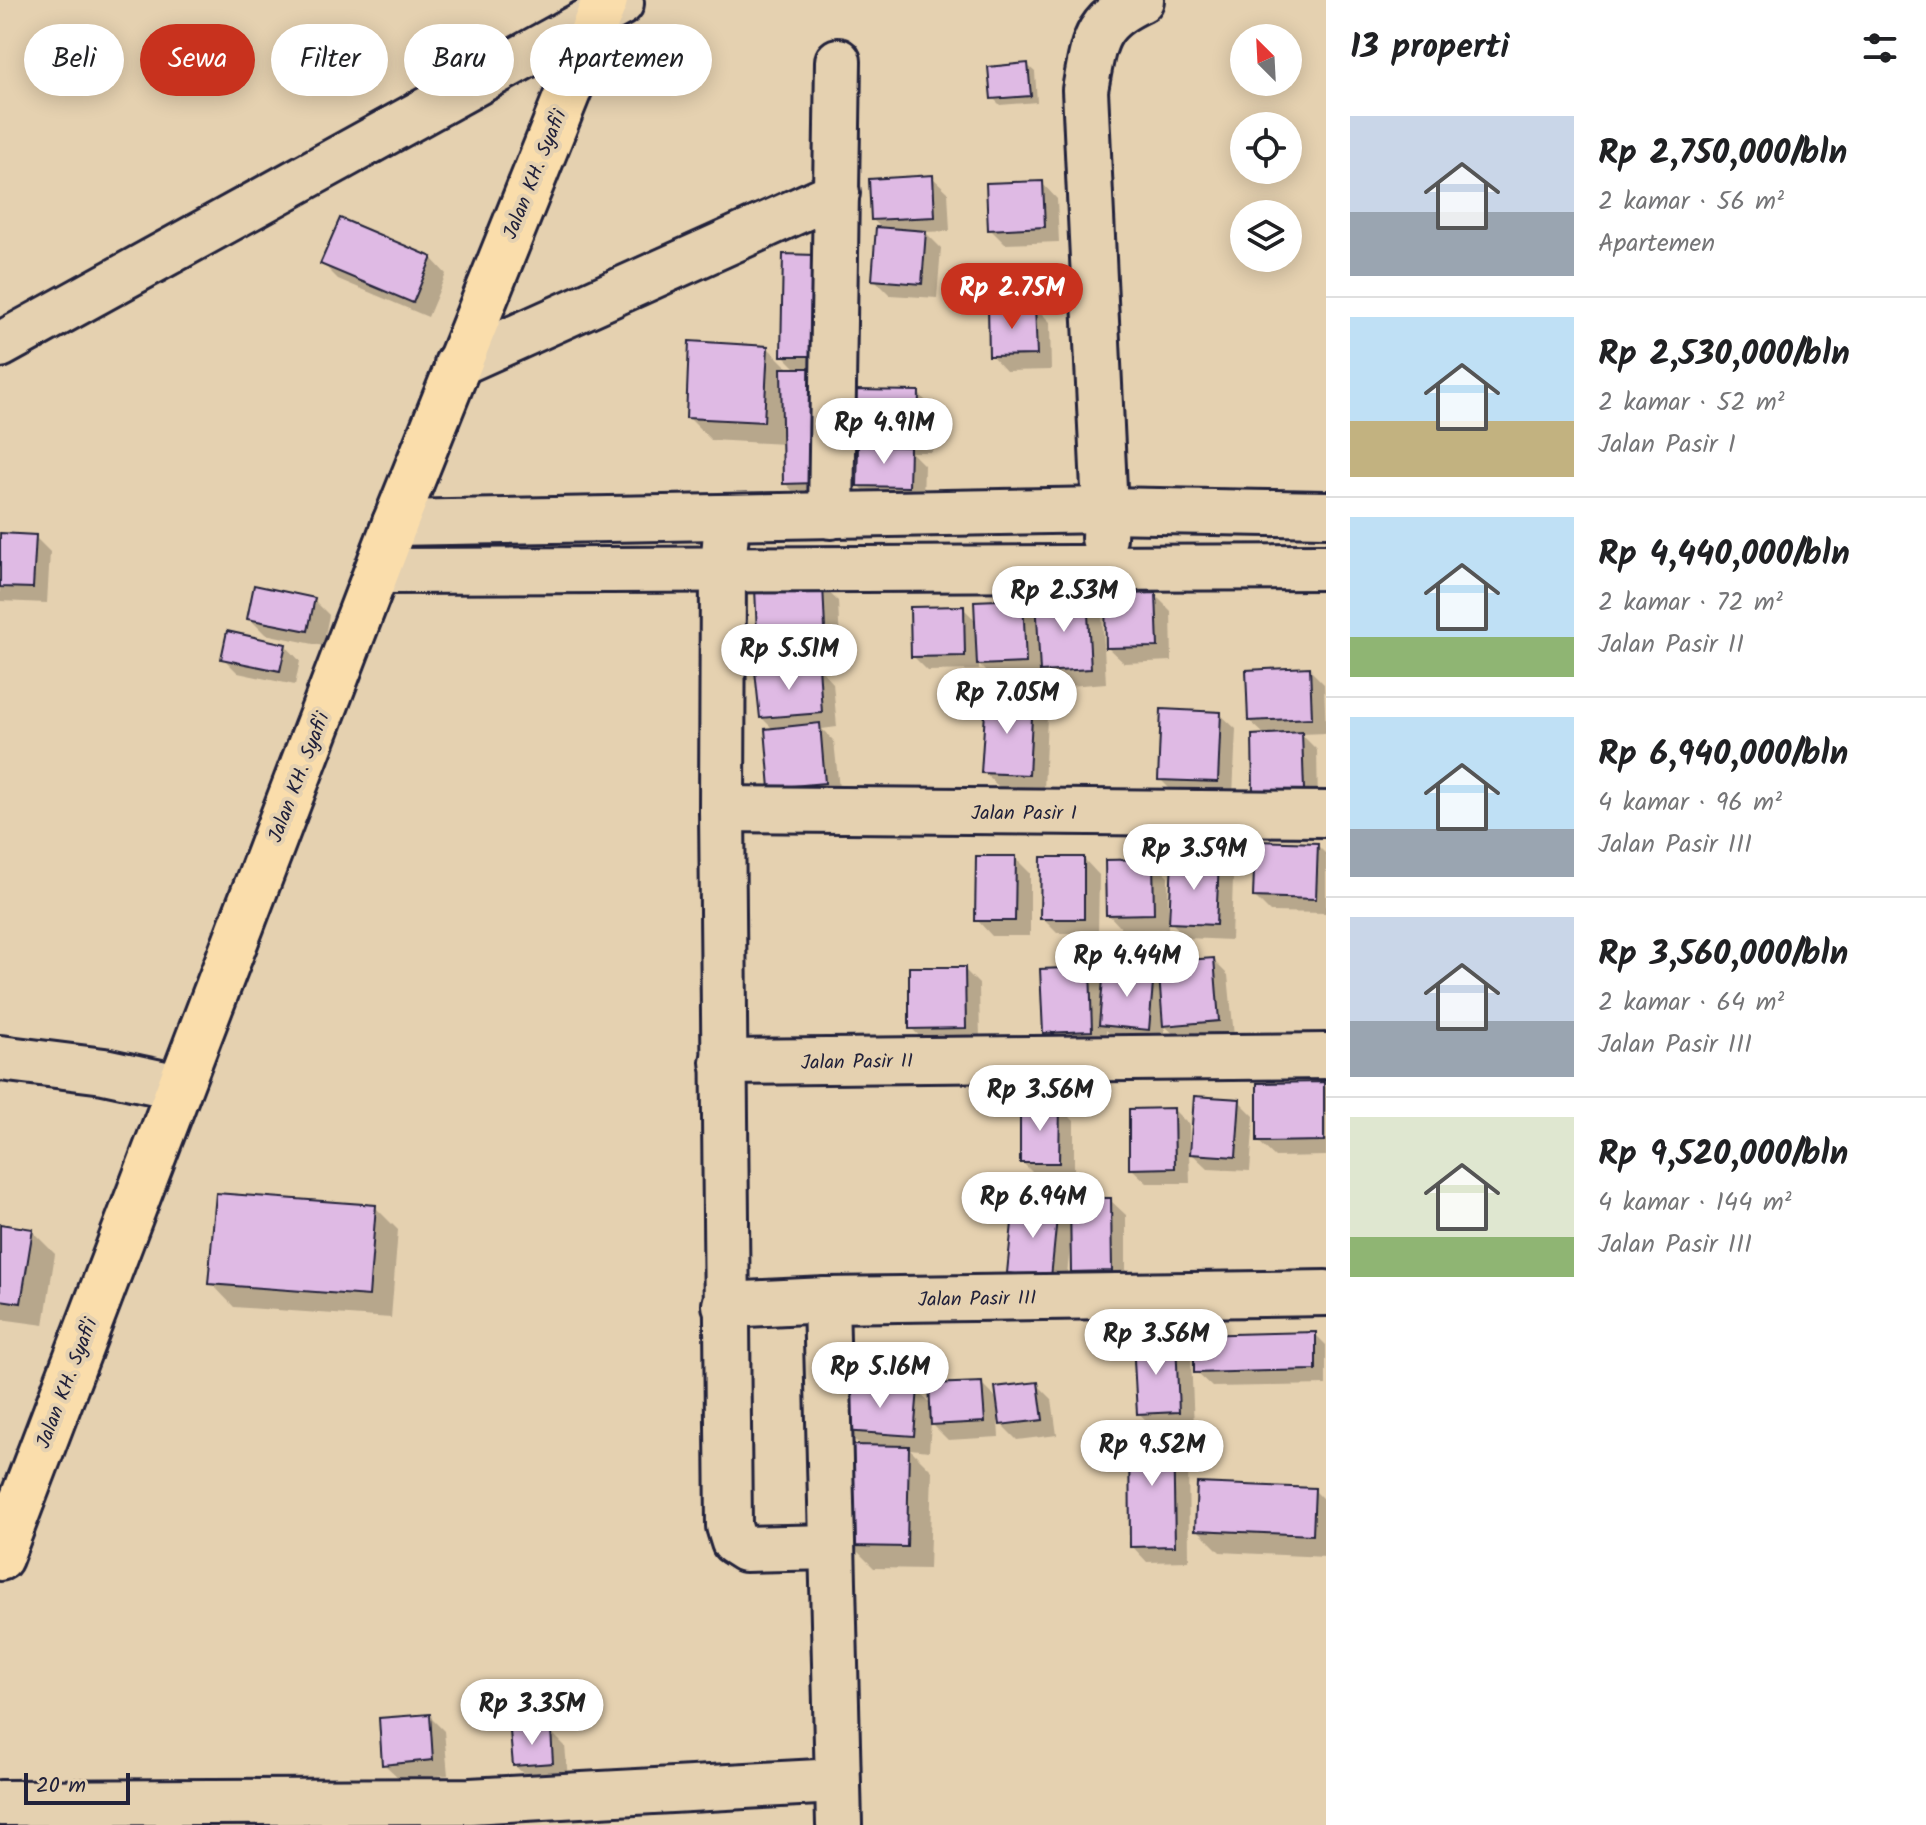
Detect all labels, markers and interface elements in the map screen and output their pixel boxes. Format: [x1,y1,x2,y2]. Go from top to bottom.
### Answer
text: 13 properti [1350,21,1509,75]
chip: Beli [24,24,124,96]
chip: Sewa [140,24,255,96]
chip: Filter [271,24,388,96]
chip: Baru [404,24,514,96]
chip: Apartemen [530,24,712,96]
north arrow [1230,24,1302,96]
map controls [1230,24,1302,272]
icon: filters [1858,26,1902,70]
street label: Jalan KH. Syafi'i [495,104,577,244]
button: locate [1230,112,1302,184]
text: Rp 2,750,000/bln [1598,127,1847,181]
icon: home [1414,148,1510,244]
text: 2 kamar · 56 m² [1598,181,1784,223]
button: layers [1230,200,1302,272]
text: Apartemen [1598,223,1715,265]
pin: Rp 2.75M [929,263,1095,331]
text: Rp 2.75M [959,268,1065,310]
text: Rp 2,530,000/bln [1598,328,1850,382]
icon: home [1414,349,1510,445]
text: 2 kamar · 52 m² [1598,382,1785,424]
pin: Rp 4.91M [801,398,967,466]
text: Rp 4.91M [834,403,934,445]
text: Jalan Pasir I [1598,424,1736,466]
text: Rp 4,440,000/bln [1598,528,1850,582]
icon: home [1414,549,1510,645]
pin: Rp 2.53M [981,566,1147,634]
text: Rp 2.53M [1010,571,1118,613]
text: 2 kamar · 72 m² [1598,582,1783,624]
pin: Rp 5.51M [706,624,872,692]
text: Jalan Pasir II [1598,624,1744,666]
text: Rp 5.51M [739,629,839,671]
pin: Rp 7.05M [924,668,1090,736]
text: Rp 7.05M [955,673,1059,715]
street label: Jalan KH. Syafi'i [260,707,340,848]
text: Rp 6,940,000/bln [1598,728,1848,782]
icon: home [1414,749,1510,845]
text: 4 kamar · 96 m² [1598,782,1782,824]
street label: Jalan Pasir I [971,798,1077,830]
pin: Rp 3.59M [1111,824,1277,892]
text: Jalan Pasir III [1598,824,1752,866]
text: Rp 3.59M [1141,829,1247,871]
text: Rp 3,560,000/bln [1598,928,1848,982]
pin: Rp 4.44M [1044,931,1210,999]
text: Rp 4.44M [1073,936,1181,978]
icon: home [1414,949,1510,1045]
text: 2 kamar · 64 m² [1598,982,1784,1024]
text: Jalan Pasir III [1598,1024,1752,1066]
street label: Jalan Pasir II [801,1046,913,1080]
pin: Rp 3.56M [957,1065,1123,1133]
text: Rp 3.56M [987,1070,1093,1112]
text: Rp 9,520,000/bln [1598,1128,1848,1182]
icon: home [1414,1149,1510,1245]
pin: Rp 6.94M [950,1172,1116,1240]
text: Rp 6.94M [980,1177,1086,1219]
text: 4 kamar · 144 m² [1598,1182,1792,1224]
text: Jalan Pasir III [1598,1224,1752,1266]
street label: Jalan Pasir III [918,1283,1037,1317]
pin: Rp 3.56M [1073,1309,1239,1377]
street label: Jalan KH. Syafi'i [28,1313,108,1454]
text: Rp 3.56M [1103,1314,1209,1356]
pin: Rp 5.16M [797,1342,963,1410]
text: Rp 5.16M [830,1347,930,1389]
pin: Rp 9.52M [1069,1420,1235,1488]
text: Rp 9.52M [1099,1425,1205,1467]
pin: Rp 3.35M [449,1679,615,1747]
text: Rp 3.35M [478,1684,586,1726]
scale bar [24,1769,130,1805]
text: 20 m [36,1769,86,1804]

